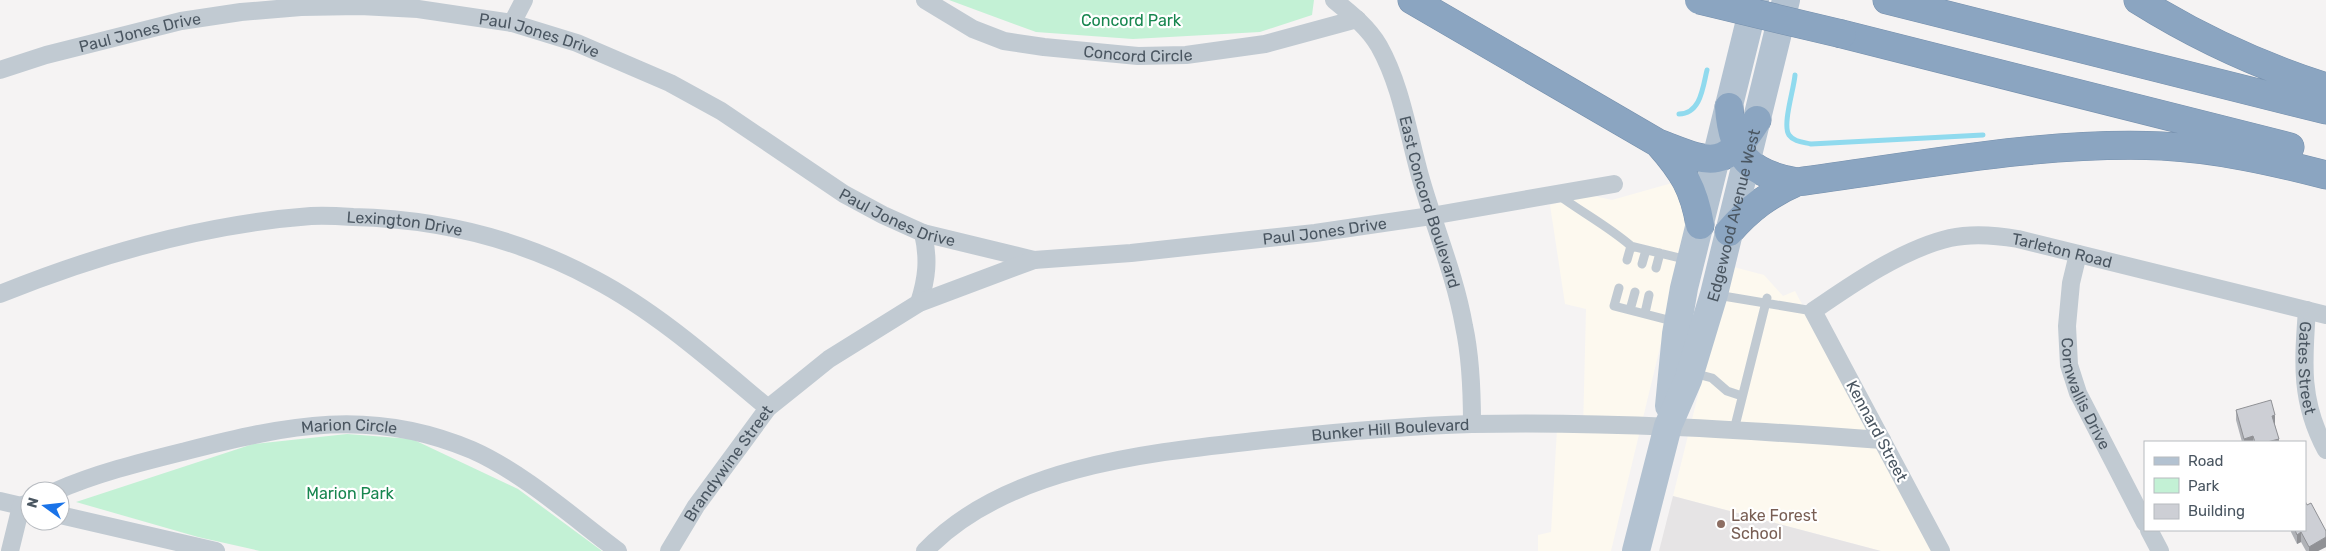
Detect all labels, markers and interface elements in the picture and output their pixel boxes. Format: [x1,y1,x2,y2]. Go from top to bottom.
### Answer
street label: Paul Jones Drive [77,9,202,56]
street label: Paul Jones Drive [478,9,603,61]
park label: Concord Park [1081,11,1182,30]
street label: Concord Circle [1083,41,1194,66]
street label: East Concord Boulevard [1396,114,1464,290]
street label: Edgewood Avenue West [1703,127,1764,304]
street label: Paul Jones Drive [836,184,957,250]
street label: Lexington Drive [346,207,465,240]
street label: Paul Jones Drive [1262,213,1388,248]
street label: Tarleton Road [2011,229,2114,271]
street label: Gates Street [2295,321,2320,416]
street label: Cornwallis Drive [2058,337,2115,453]
street label: Kennard Street [1842,377,1912,485]
street label: Brandywine Street [680,401,777,525]
street label: Marion Circle [300,415,399,437]
street label: Bunker Hill Boulevard [1310,415,1470,444]
legend [2144,441,2306,531]
text: Road [2188,452,2224,470]
text: Park [2188,477,2219,495]
north arrow [20,481,70,531]
park label: Marion Park [306,484,395,503]
text: N [23,496,42,510]
text: Building [2188,502,2245,520]
place label: Lake Forest School [1731,506,1817,543]
marker: Lake Forest School [1715,518,1727,530]

